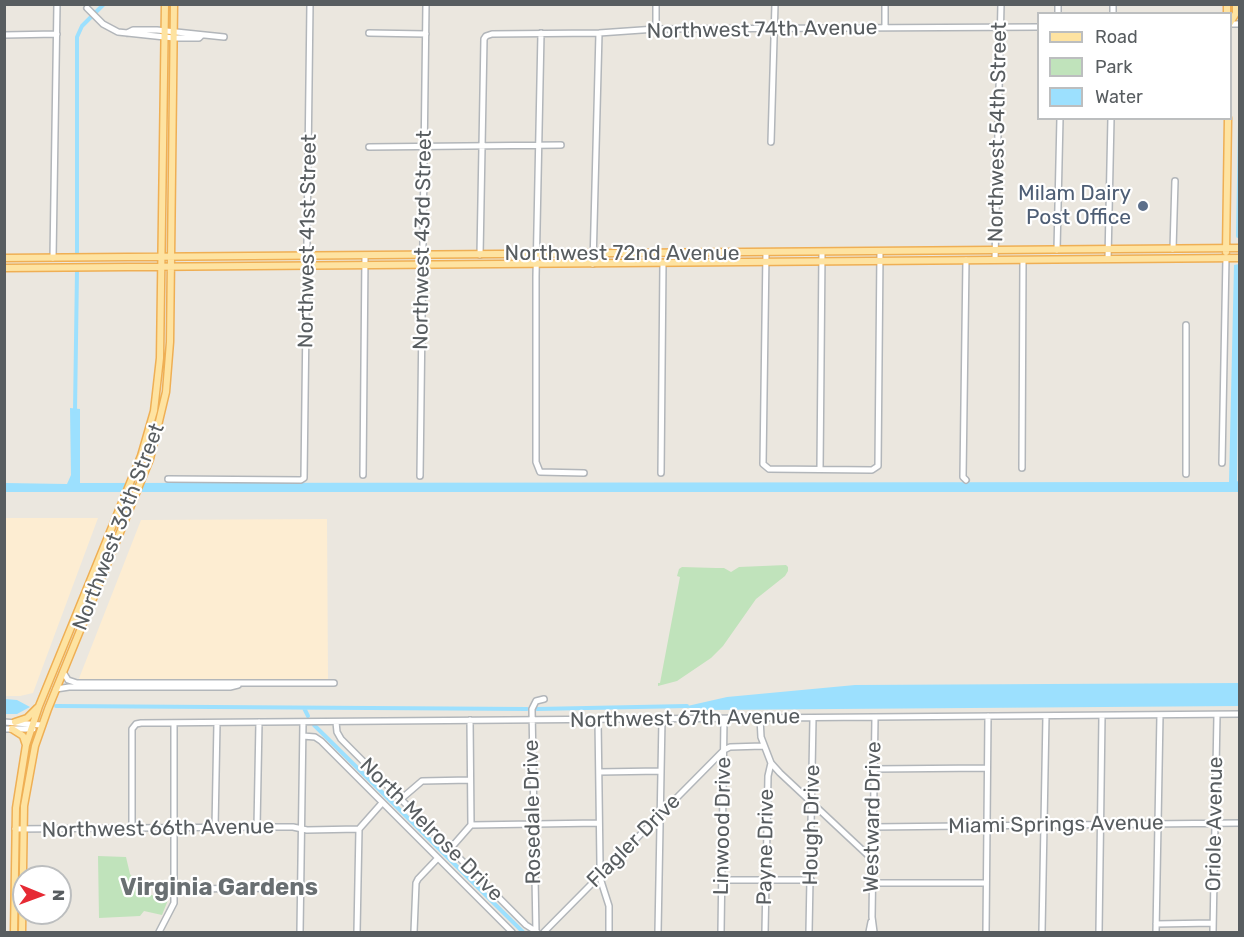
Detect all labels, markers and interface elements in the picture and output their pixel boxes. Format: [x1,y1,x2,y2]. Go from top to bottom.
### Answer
legend [1037,12,1232,120]
street label: Northwest 74th Avenue [646,15,878,45]
street label: Northwest 54th Street [983,22,1013,242]
text: Road [1095,26,1138,48]
text: Park [1095,56,1132,78]
text: Water [1095,86,1143,108]
street label: Northwest 43rd Street [408,130,438,350]
street label: Northwest 41st Street [294,134,322,348]
place label: Milam Dairy Post Office [1018,181,1131,231]
marker: Milam Dairy Post Office [1136,199,1150,213]
street label: Northwest 72nd Avenue [505,241,739,267]
street label: Northwest 36th Street [68,420,170,634]
street label: Northwest 67th Avenue [570,704,800,734]
street label: Rosedale Drive [519,739,547,885]
street label: Westward Drive [859,741,887,893]
street label: North Melrose Drive [354,753,508,907]
street label: Oriole Avenue [1201,756,1229,892]
street label: Linwood Drive [709,757,737,895]
street label: Hough Drive [798,764,826,886]
street label: Flagler Drive [582,789,686,893]
street label: Payne Drive [752,789,780,905]
street label: Miami Springs Avenue [948,811,1164,839]
street label: Northwest 66th Avenue [41,814,275,844]
north arrow [12,865,72,925]
district label: Virginia Gardens [120,874,318,902]
text: N [49,889,68,901]

